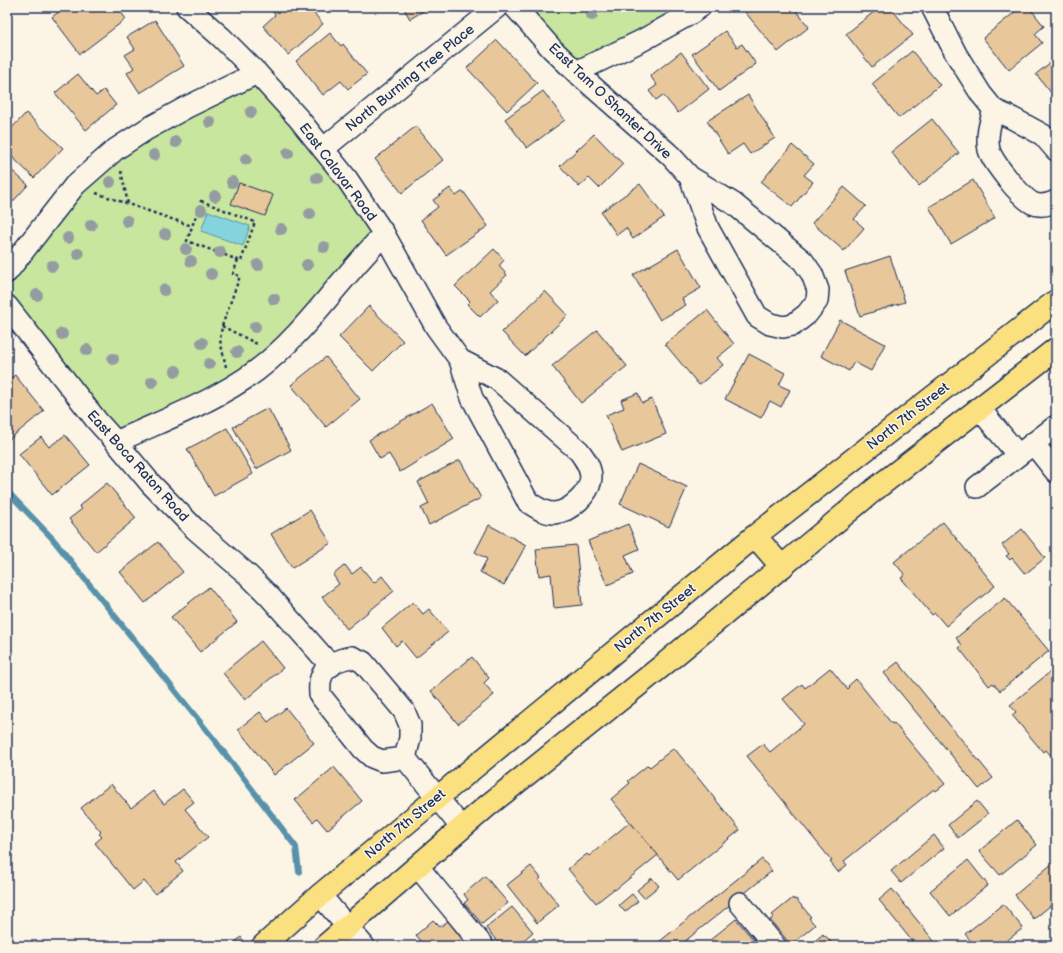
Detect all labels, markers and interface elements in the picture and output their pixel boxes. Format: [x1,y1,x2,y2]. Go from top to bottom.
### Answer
street label: North Burning Tree Place [342,21,478,135]
street label: East Tam O Shanter Drive [545,40,675,162]
street label: East Calavar Road [296,120,380,224]
street label: North 7th Street [863,378,953,453]
street label: East Boca Raton Road [83,407,193,525]
street label: North 7th Street [611,579,700,656]
street label: North 7th Street [361,785,449,863]

